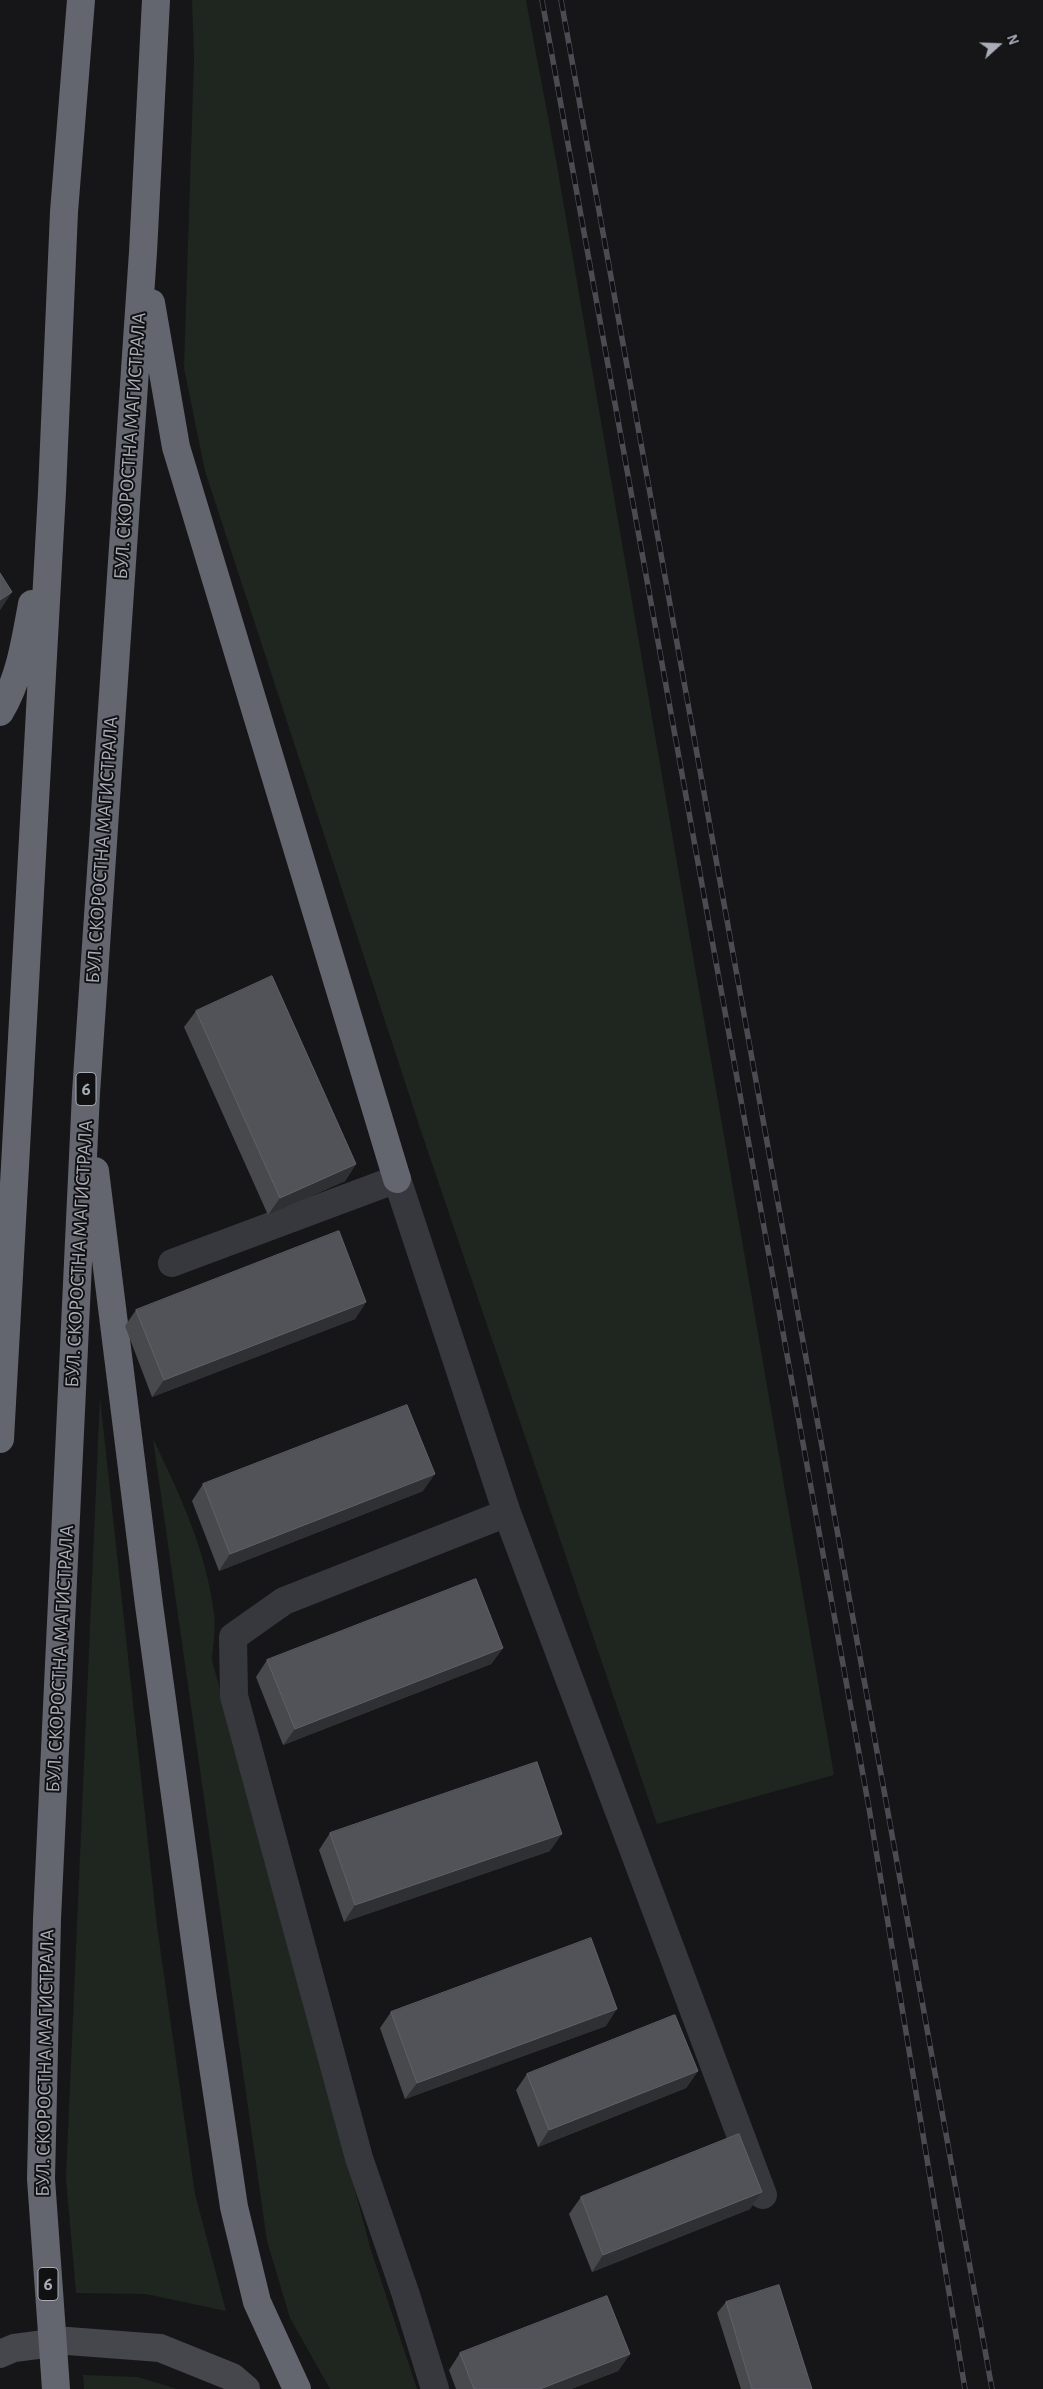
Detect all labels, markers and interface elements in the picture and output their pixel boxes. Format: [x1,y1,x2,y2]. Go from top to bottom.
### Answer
north arrow [973,20,1023,70]
text: N [1004,33,1020,47]
street label: БУЛ. СКОРОСТНА МАГИСТРАЛА [109,312,151,580]
street label: БУЛ. СКОРОСТНА МАГИСТРАЛА [81,716,123,984]
road number: 6 [76,1072,96,1106]
street label: БУЛ. СКОРОСТНА МАГИСТРАЛА [60,1120,98,1388]
street label: БУЛ. СКОРОСТНА МАГИСТРАЛА [41,1525,79,1793]
street label: БУЛ. СКОРОСТНА МАГИСТРАЛА [31,1929,59,2197]
road number: 6 [38,2268,58,2300]

